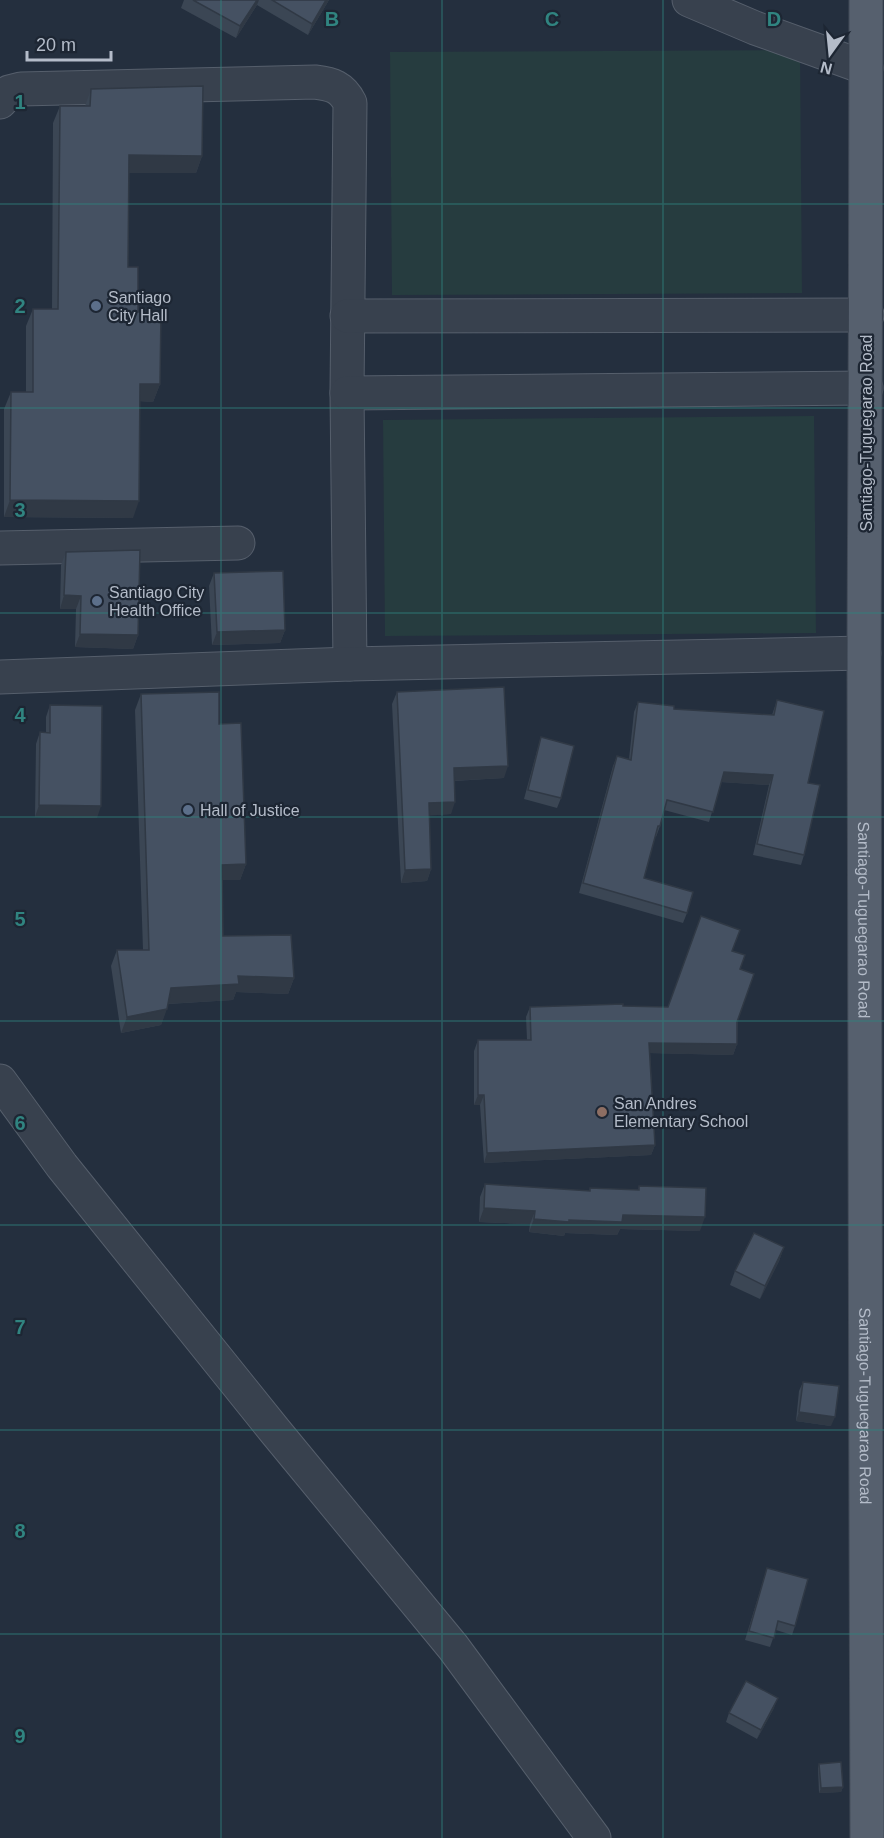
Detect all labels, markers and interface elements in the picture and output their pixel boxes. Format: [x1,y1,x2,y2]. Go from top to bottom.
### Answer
text: B [325,8,339,30]
text: C [545,8,559,30]
text: D [767,8,781,30]
scale bar [27,24,111,62]
north arrow [800,24,860,84]
text: 20 m [36,35,76,55]
text: N [818,58,834,78]
text: 1 [14,91,26,113]
place label: Santiago City Hall [108,289,171,324]
text: 2 [14,295,26,317]
marker: Santiago City Hall [89,299,103,313]
street label: Santiago-Tuguegarao Road [858,335,875,531]
text: 3 [14,499,26,521]
place label: Santiago City Health Office [109,584,204,619]
marker: Santiago City Health Office [90,594,104,608]
text: 4 [14,704,26,726]
place label: Hall of Justice [200,802,300,819]
marker: Hall of Justice [181,803,195,817]
street label: Santiago-Tuguegarao Road [855,821,872,1019]
text: 5 [14,908,26,930]
place label: San Andres Elementary School [614,1095,748,1130]
marker: San Andres Elementary School [595,1105,609,1119]
text: 6 [14,1112,26,1134]
street label: Santiago-Tuguegarao Road [856,1307,874,1505]
text: 7 [14,1316,26,1338]
text: 8 [14,1520,26,1542]
text: 9 [14,1725,26,1747]

